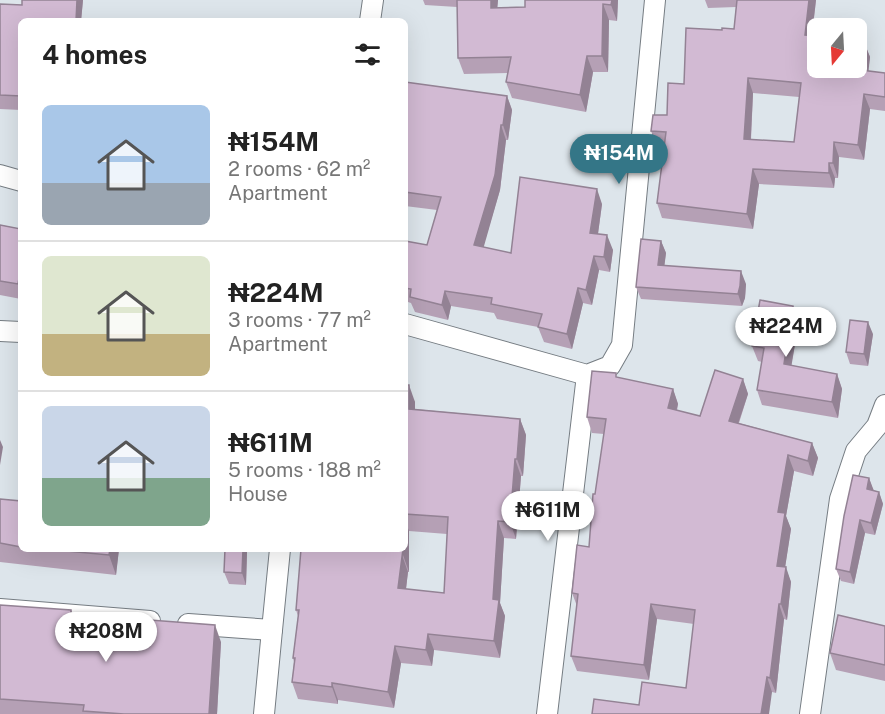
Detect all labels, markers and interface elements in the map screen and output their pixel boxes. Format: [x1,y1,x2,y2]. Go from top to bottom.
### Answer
north arrow [807,18,867,78]
map controls [807,18,867,78]
icon: filters [351,38,384,71]
text: 4 homes [42,39,147,70]
text: ₦154M [228,126,319,157]
icon: home [90,129,162,201]
pin: ₦154M [577,134,661,185]
text: ₦154M [584,141,654,165]
text: 2 rooms · 62 m² [228,157,370,181]
text: Apartment [228,181,328,205]
text: ₦224M [228,277,324,308]
icon: home [90,280,162,352]
pin: ₦224M [744,307,828,358]
text: 3 rooms · 77 m² [228,308,371,332]
text: ₦224M [749,314,823,338]
text: Apartment [228,332,328,356]
text: ₦611M [228,427,313,458]
icon: home [90,430,162,502]
text: 5 rooms · 188 m² [228,458,381,482]
text: House [228,482,288,506]
pin: ₦611M [506,491,590,542]
text: ₦611M [515,498,581,522]
pin: ₦208M [64,612,148,663]
text: ₦208M [69,619,143,643]

